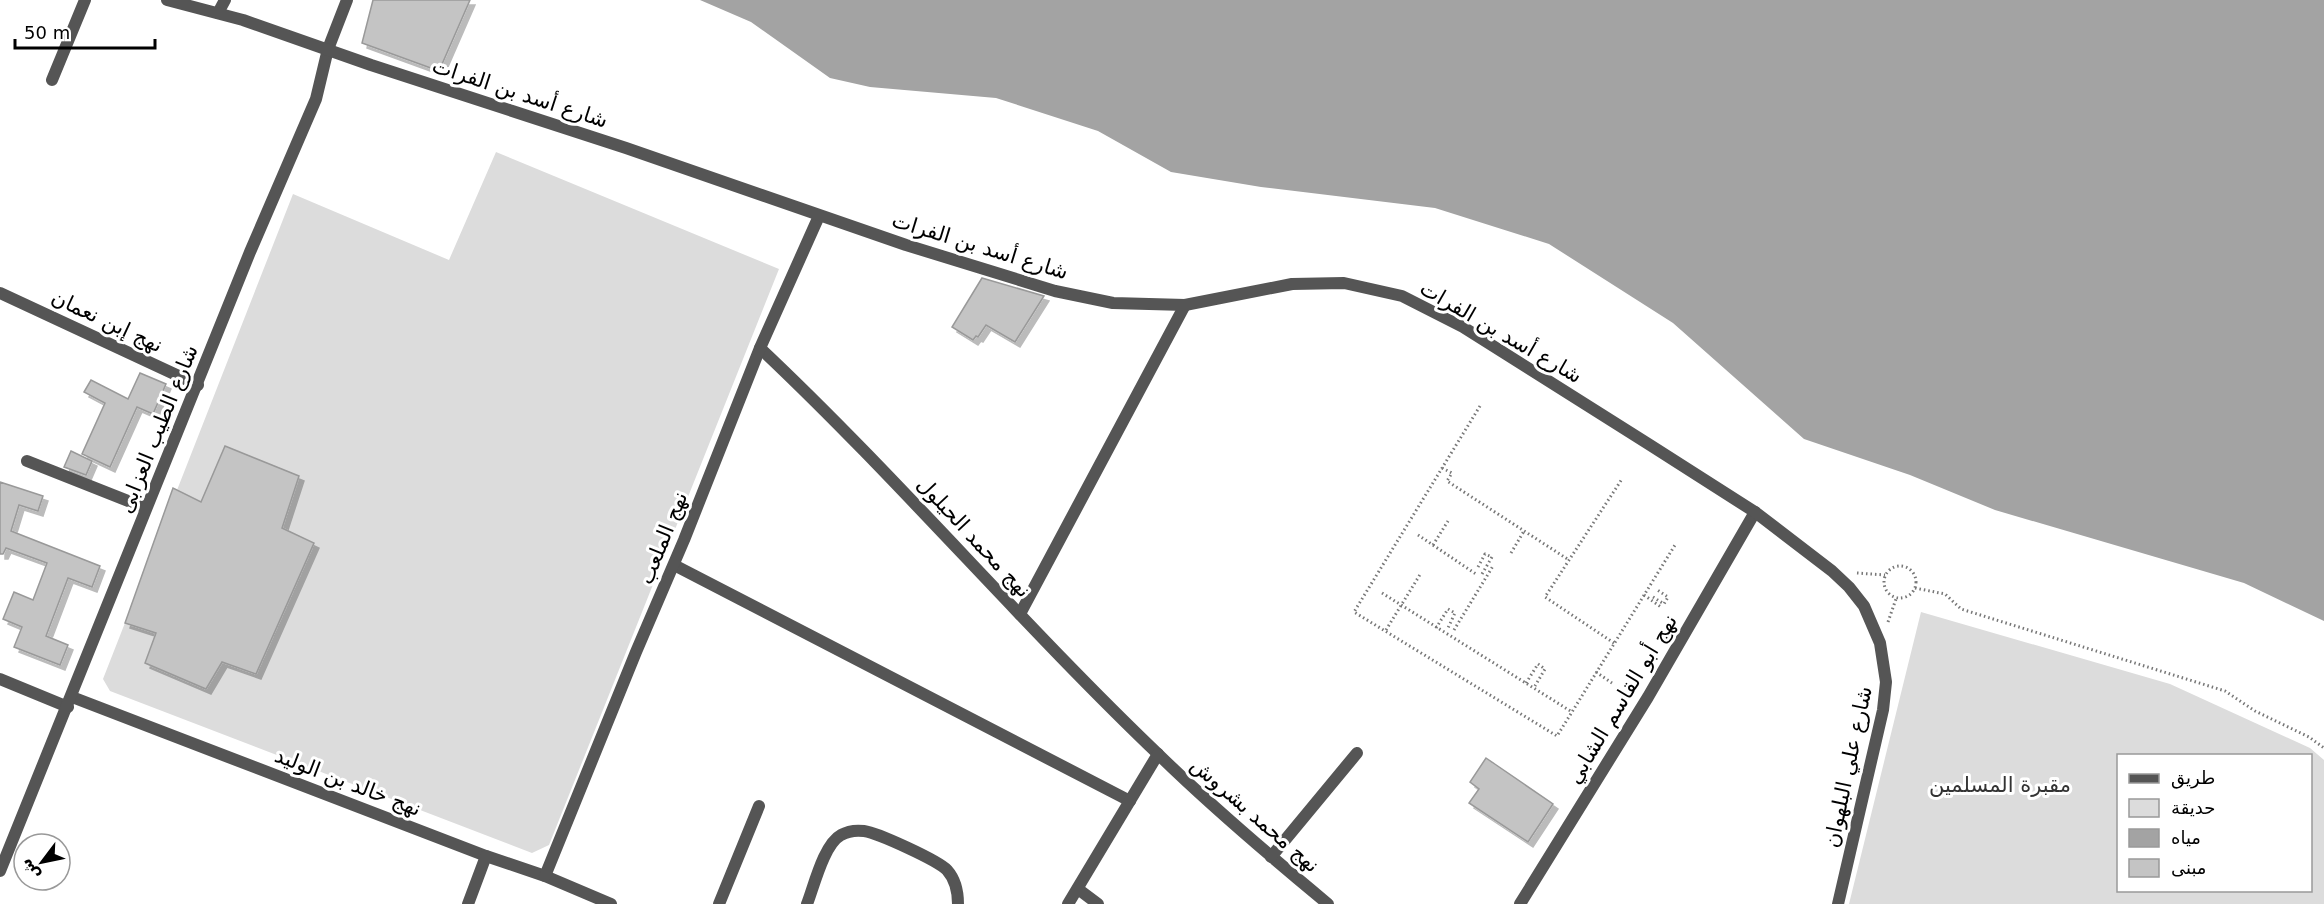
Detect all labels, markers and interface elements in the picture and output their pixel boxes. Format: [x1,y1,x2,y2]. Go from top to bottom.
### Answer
scale bar [15,12,154,50]
text: 50 m [24,22,70,43]
street label: شارع أسد بن الفرات [429,51,611,133]
street label: شارع أسد بن الفرات [889,206,1072,284]
street label: شارع أسد بن الفرات [1416,274,1587,388]
street label: نهج إبن نعمان [47,285,166,358]
street label: شارع الطيب العزابى [113,341,203,517]
street label: نهج محمد الحيلول [912,472,1036,602]
street label: نهج الملعب [634,488,692,588]
street label: نهج أبو القاسم الشابي [1560,609,1683,788]
street label: شارع علي البلهوان [1819,684,1877,850]
street label: نهج خالد بن الوليد [272,743,424,821]
street label: نهج محمد بشروش [1186,753,1324,877]
legend [2117,754,2312,892]
text: طريق [2171,767,2215,789]
park label: مقبرة المسلمين [1929,773,2071,797]
text: حديقة [2171,797,2215,818]
text: مياه [2171,827,2201,848]
north arrow [12,832,72,892]
text: ش [16,855,44,884]
text: مبنى [2171,857,2207,878]

